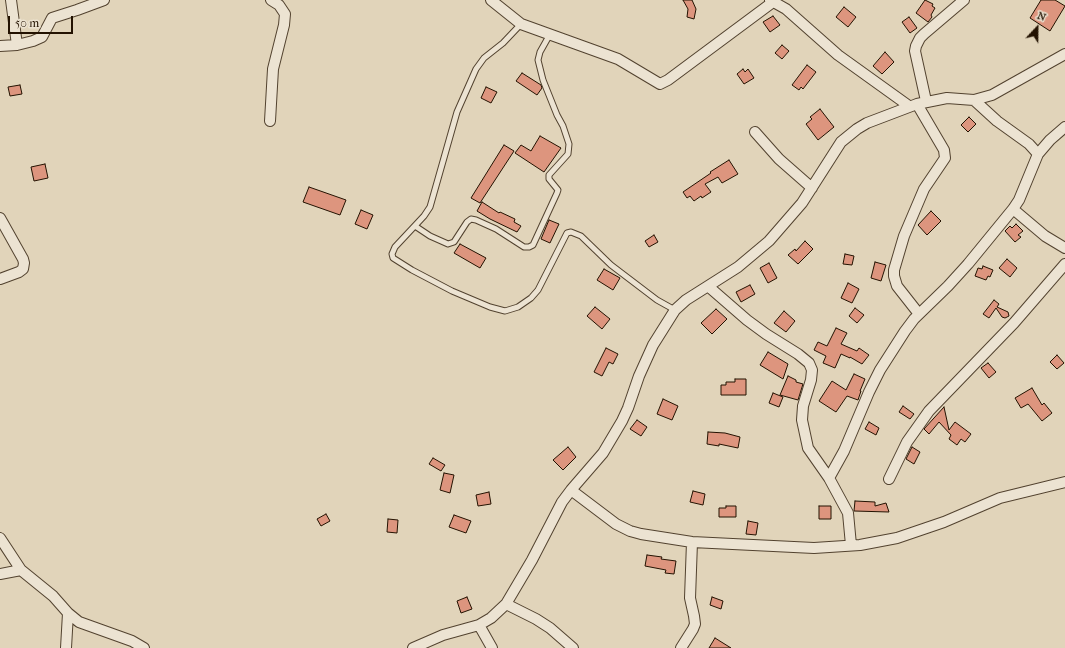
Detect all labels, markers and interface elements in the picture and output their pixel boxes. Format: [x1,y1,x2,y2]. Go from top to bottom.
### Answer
scale bar [10,8,75,34]
north arrow [1017,8,1057,48]
text: N [1035,9,1048,24]
text: 50 m [15,16,39,30]

